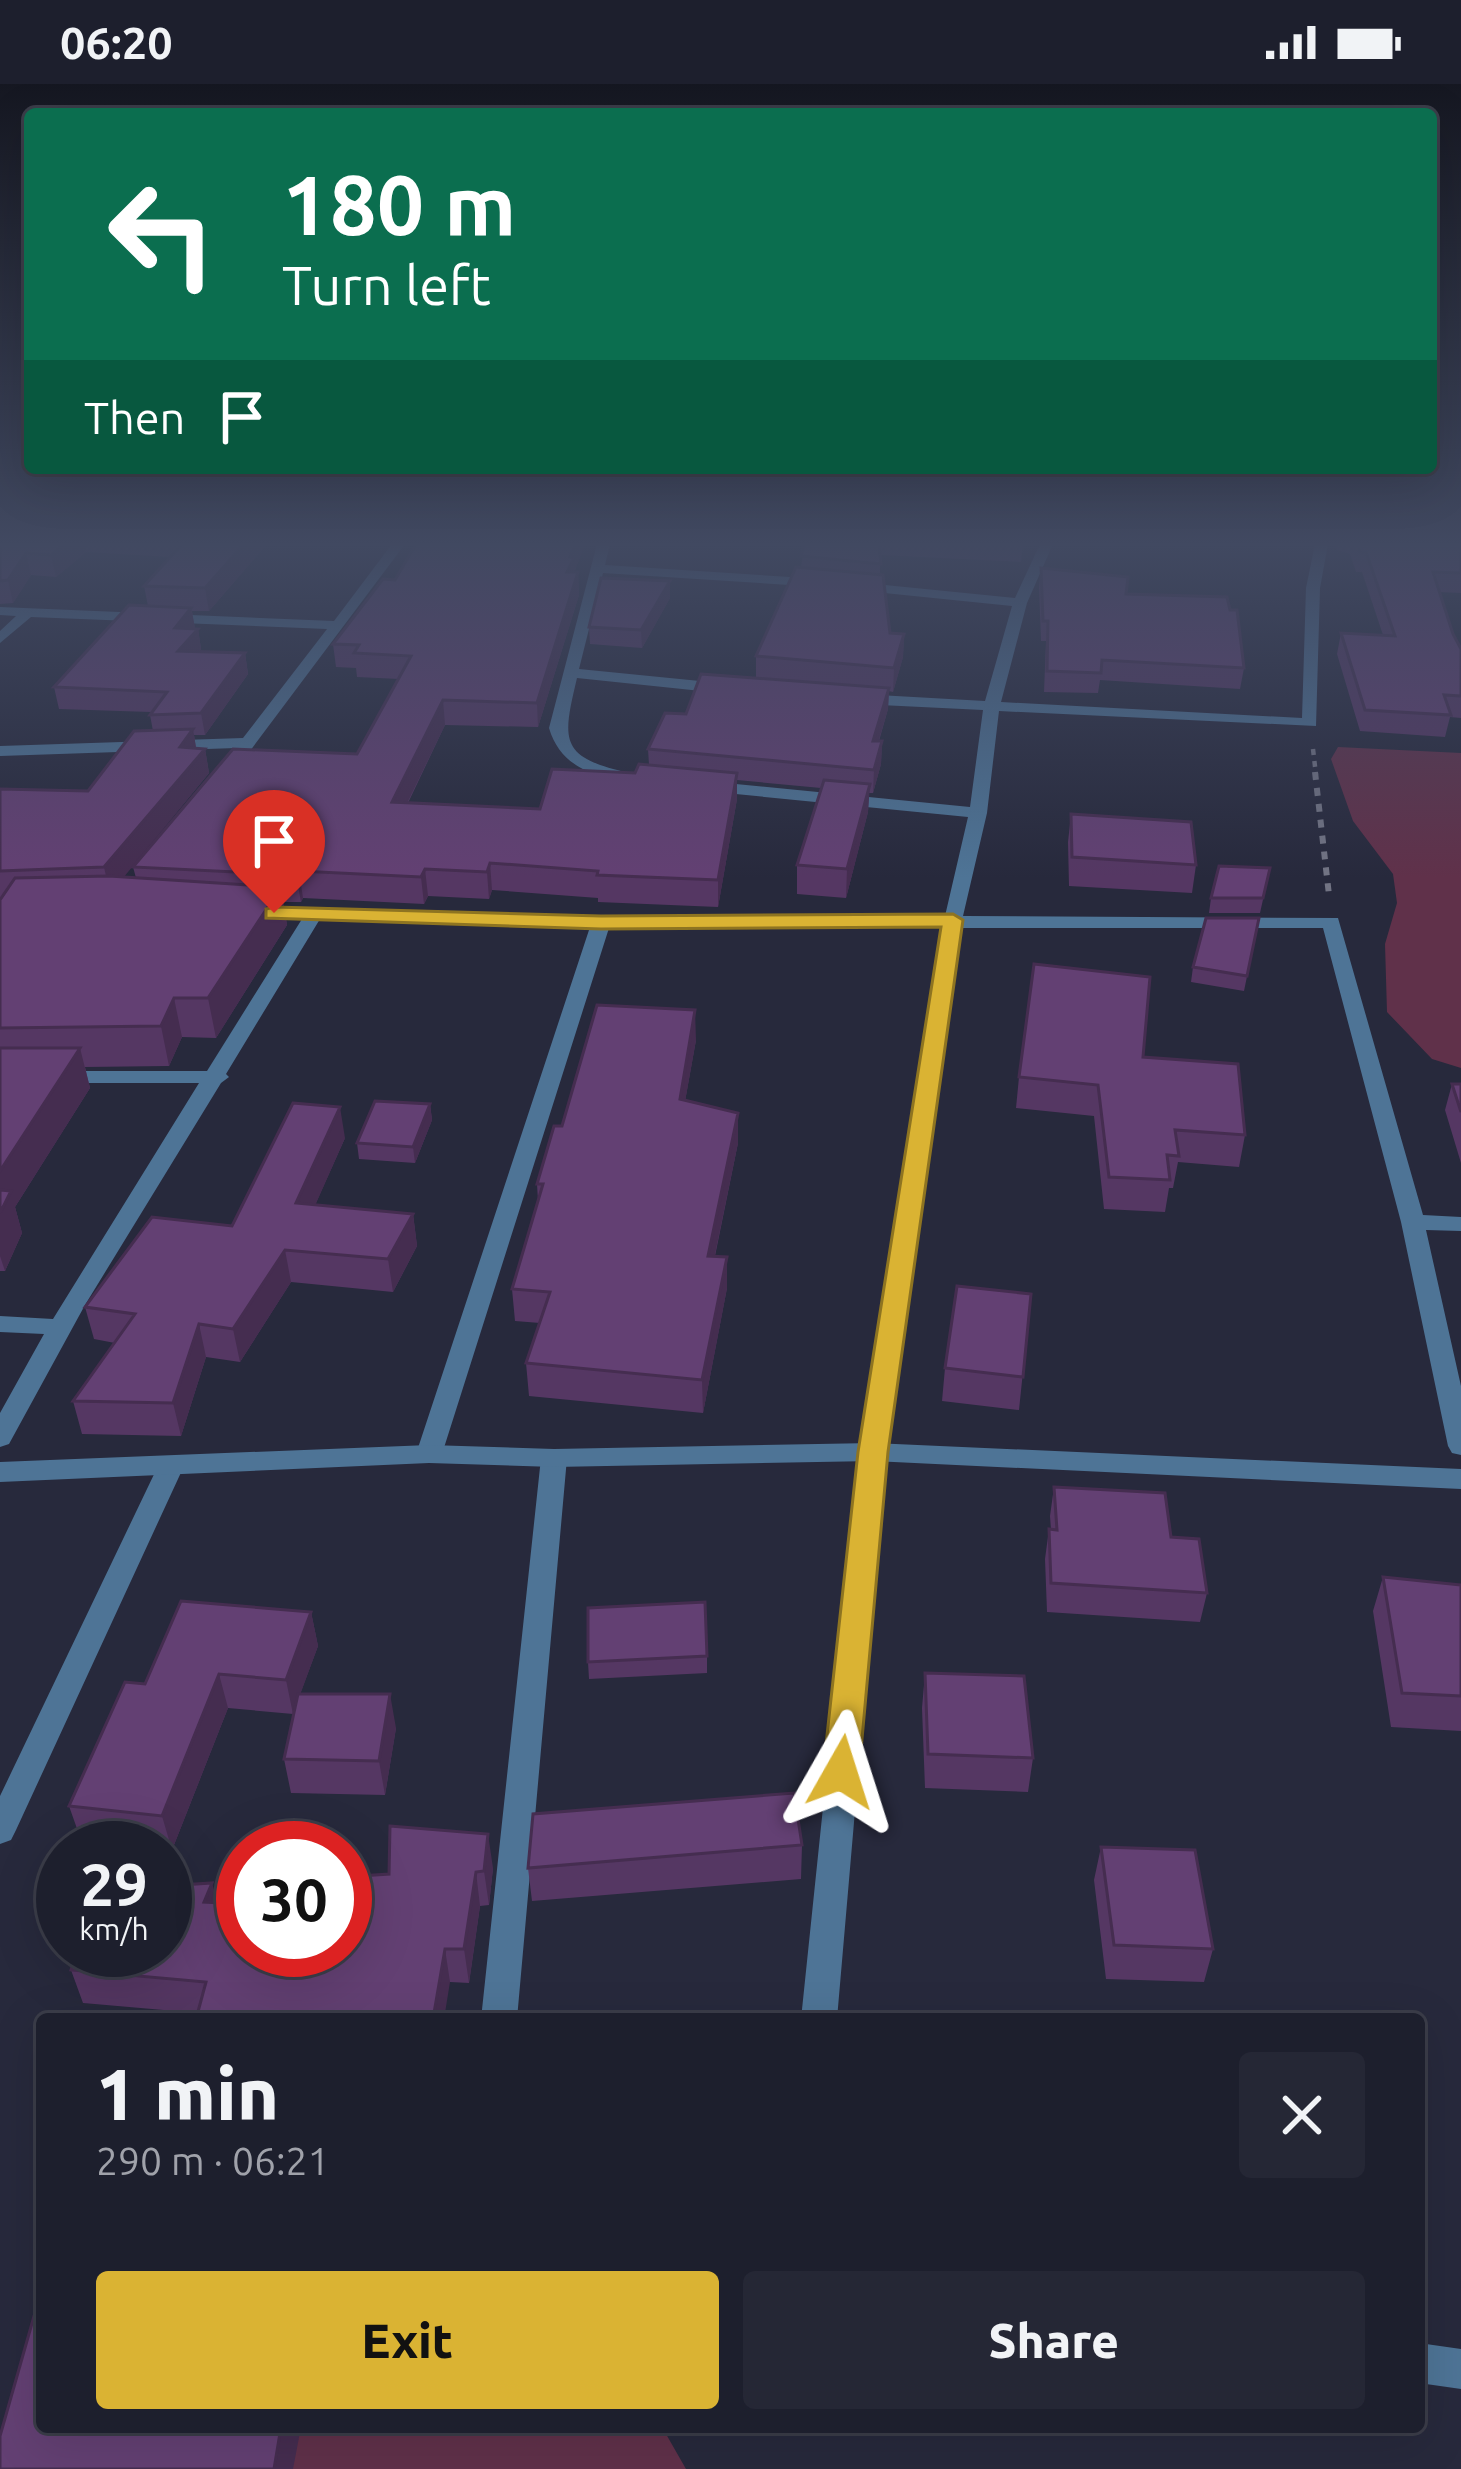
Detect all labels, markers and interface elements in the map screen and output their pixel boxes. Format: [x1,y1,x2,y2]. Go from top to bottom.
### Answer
text: 06:20 [60,17,173,68]
icon: left [84,156,240,312]
text: 180 m [282,157,516,251]
text: Turn left [282,255,491,315]
icon: arrive [209,384,275,450]
text: Then [84,392,185,443]
pin [223,790,325,913]
icon: arrive [241,808,307,874]
position arrow [778,1709,904,1835]
speed limit sign: 30 [216,1821,372,1977]
text: 29 [80,1850,148,1917]
text: km/h [79,1912,149,1946]
button: close [1239,2052,1365,2178]
text: 1 min [96,2053,279,2134]
text: 290 m · 06:21 [96,2139,330,2182]
button: Exit [96,2271,719,2409]
button: Share [743,2271,1365,2409]

